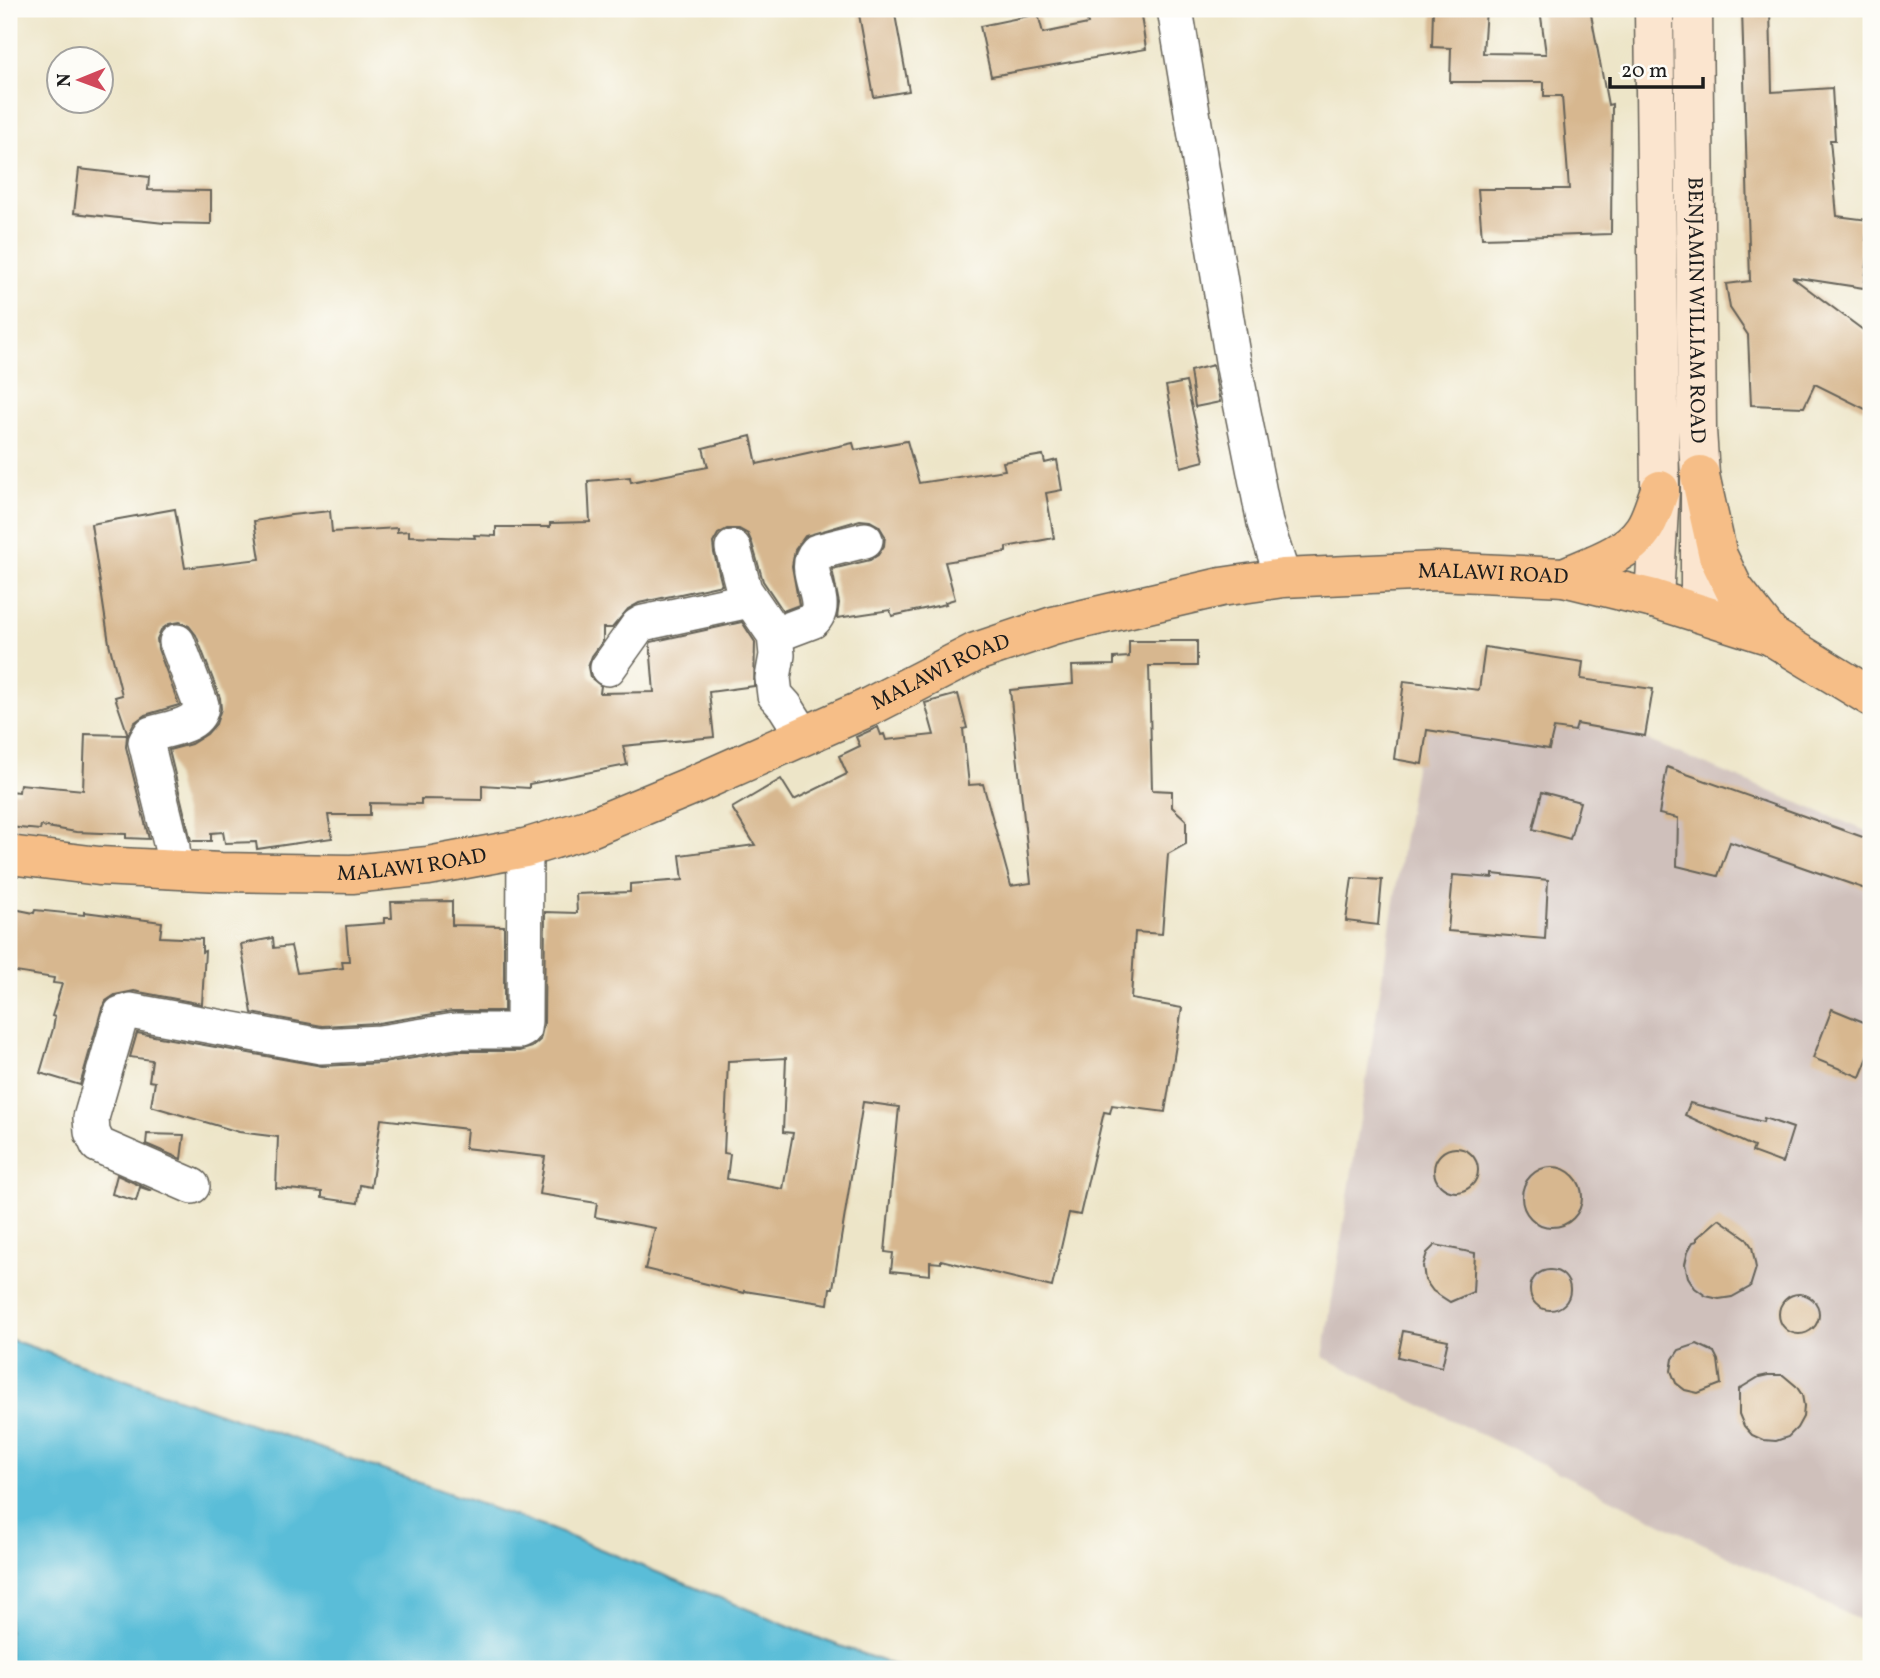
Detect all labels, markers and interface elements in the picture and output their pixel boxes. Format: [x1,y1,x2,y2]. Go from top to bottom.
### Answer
north arrow [46,46,116,116]
scale bar [1610,46,1703,90]
text: 20 m [1621,57,1667,86]
text: N [52,73,78,87]
street label: BENJAMIN WILLIAM ROAD [1680,177,1712,444]
street label: MALAWI ROAD [1417,556,1569,592]
street label: MALAWI ROAD [866,627,1014,718]
street label: MALAWI ROAD [337,841,489,889]

